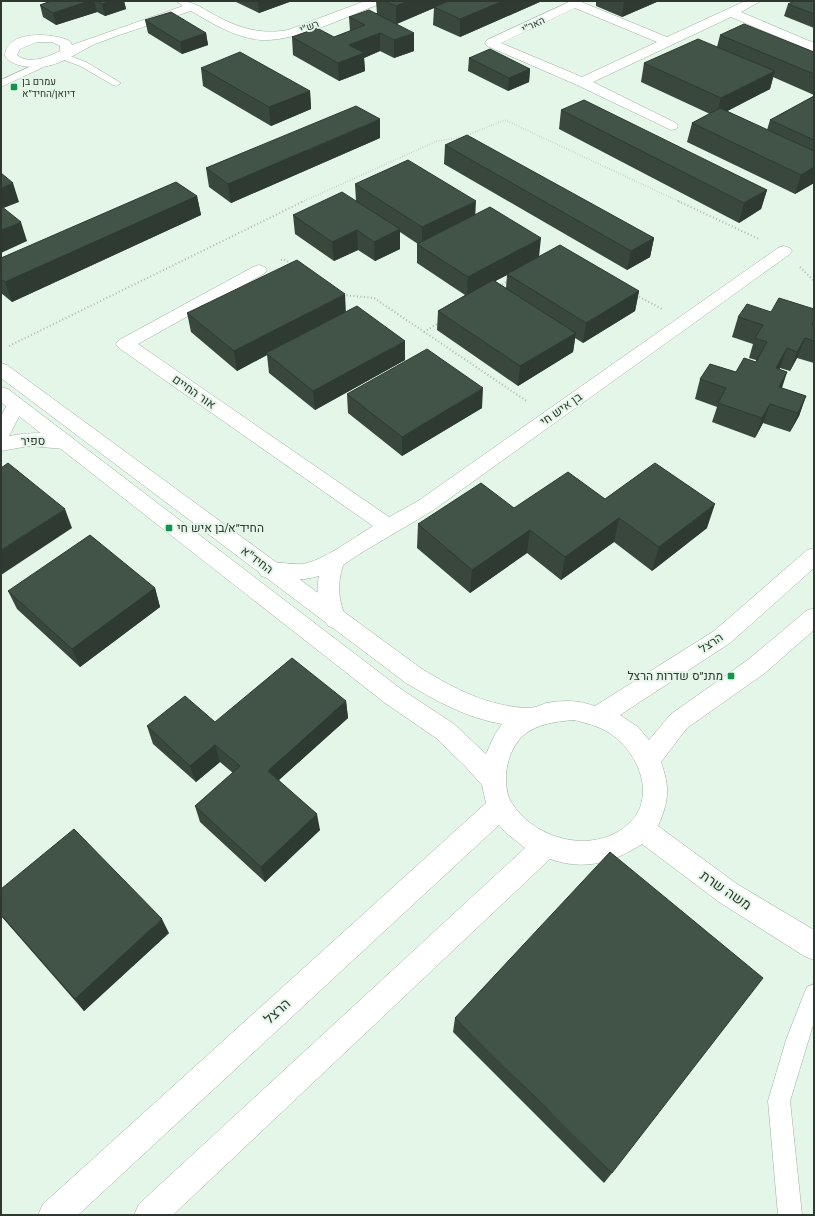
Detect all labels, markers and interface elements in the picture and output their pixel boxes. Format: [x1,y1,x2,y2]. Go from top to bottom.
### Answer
street label: האר"י [520,13,547,36]
street label: רש"י [298,17,321,37]
place label: עמרם בן דיואן/החיד״א [22,75,75,101]
marker: עמרם בן דיואן/החיד״א [9,82,19,92]
street label: אור החיים [169,371,219,413]
street label: בן איש חי [537,388,586,429]
street label: ספיר [21,433,45,449]
place label: החיד״א/בן איש חי [177,520,264,536]
marker: החיד״א/בן איש חי [164,523,174,533]
street label: החיד"א [238,543,276,577]
street label: הרצל [696,629,726,657]
place label: מתנ״ס שדרות הרצל [627,668,723,684]
marker: מתנ״ס שדרות הרצל [726,671,736,681]
street label: משה שרת [696,866,755,915]
street label: הרצל [260,994,295,1028]

